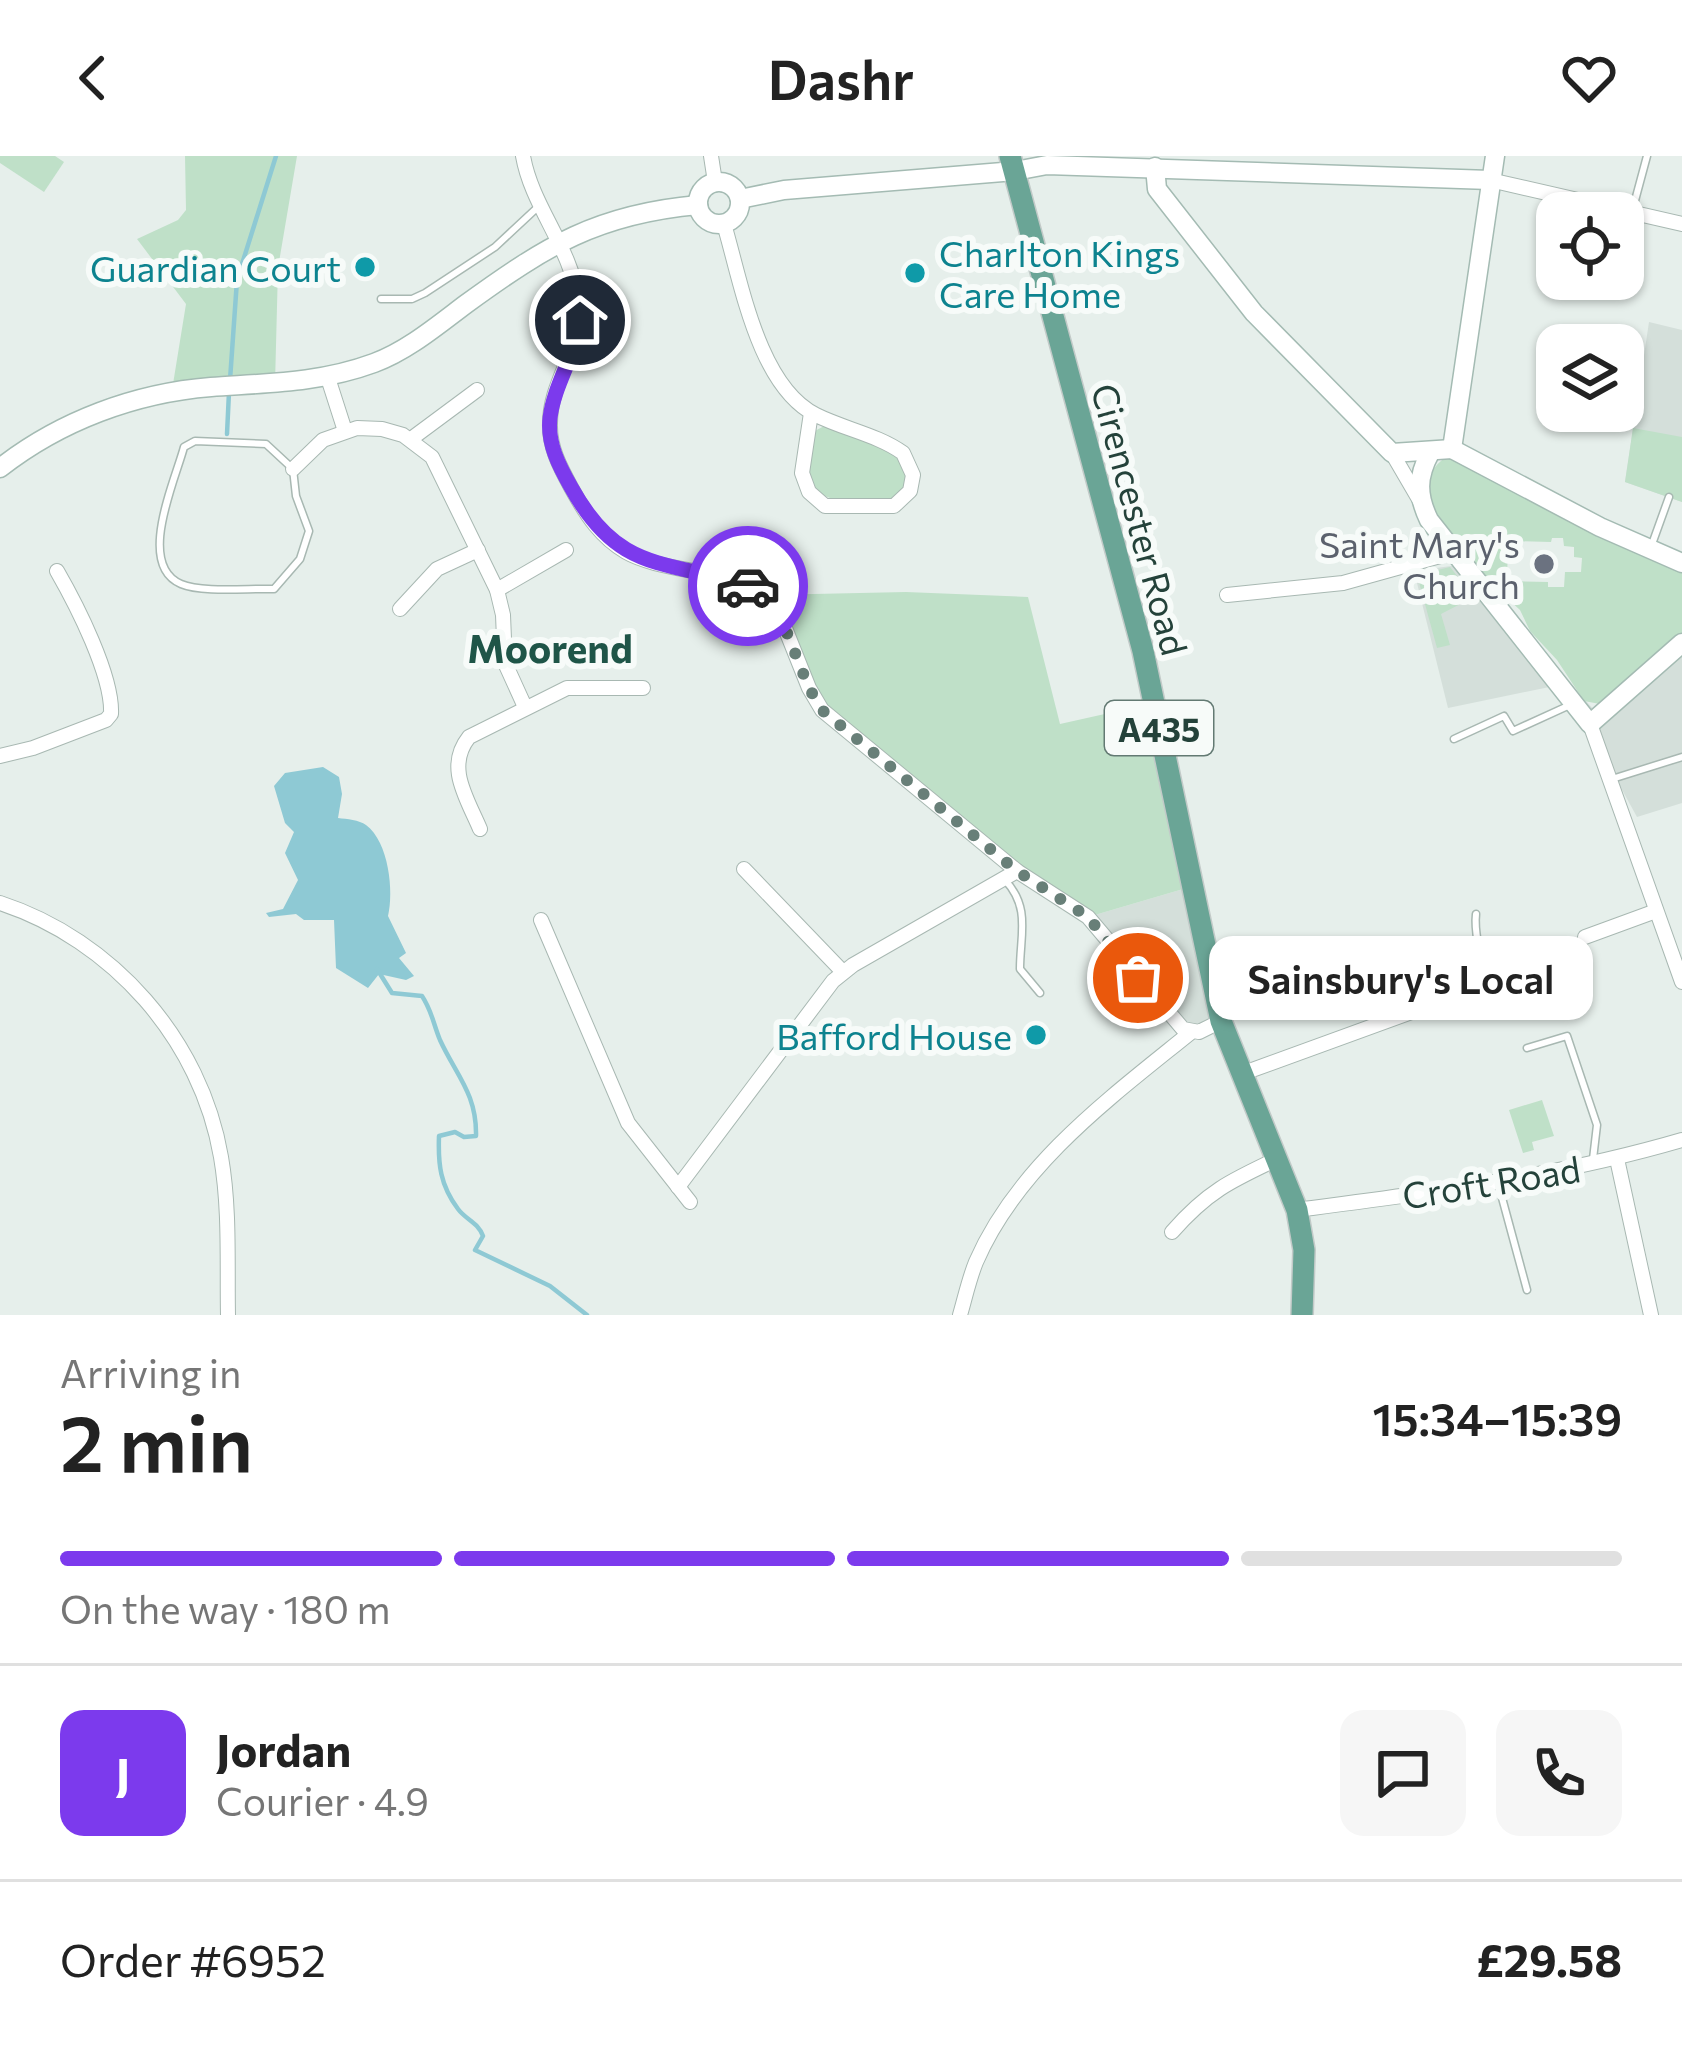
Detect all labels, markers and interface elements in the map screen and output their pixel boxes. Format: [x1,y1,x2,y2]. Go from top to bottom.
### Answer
icon: back [60,45,126,111]
text: Dashr [768,45,914,111]
icon: heart [1556,45,1622,111]
map controls [1536,192,1644,432]
button: locate [1536,192,1644,300]
place label: Charlton Kings Care Home [939,230,1180,315]
place label: Guardian Court [90,245,341,289]
marker: Guardian Court [352,254,378,280]
marker: Charlton Kings Care Home [902,260,928,286]
pin [529,269,631,371]
icon: home [547,287,613,353]
button: layers [1536,324,1644,432]
street label: Cirencester Road [1084,378,1198,660]
place label: Saint Mary's Church [1319,521,1520,606]
courier [688,526,808,646]
marker: Saint Mary's Church [1531,551,1557,577]
icon: car [715,553,781,619]
district label: Moorend [467,623,633,671]
road number: A435 [1105,701,1213,755]
pin [1087,927,1189,1029]
callout: Sainsbury's Local [1210,936,1594,1020]
icon: bag [1105,945,1171,1011]
text: Sainsbury's Local [1248,954,1554,1002]
place label: Bafford House [776,1013,1012,1057]
marker: Bafford House [1023,1022,1049,1048]
street label: Croft Road [1399,1145,1583,1217]
text: Arriving in [60,1348,241,1396]
text: 15:34–15:39 [1373,1390,1622,1445]
text: 2 min [60,1393,253,1488]
text: On the way · 180 m [60,1584,390,1632]
button: chat [1340,1710,1466,1836]
button: phone [1496,1710,1622,1836]
text: Jordan [216,1721,351,1776]
text: J [116,1745,130,1800]
text: Courier · 4.9 [216,1776,429,1824]
text: Order #6952 [60,1931,326,1986]
text: £29.58 [1476,1931,1622,1986]

